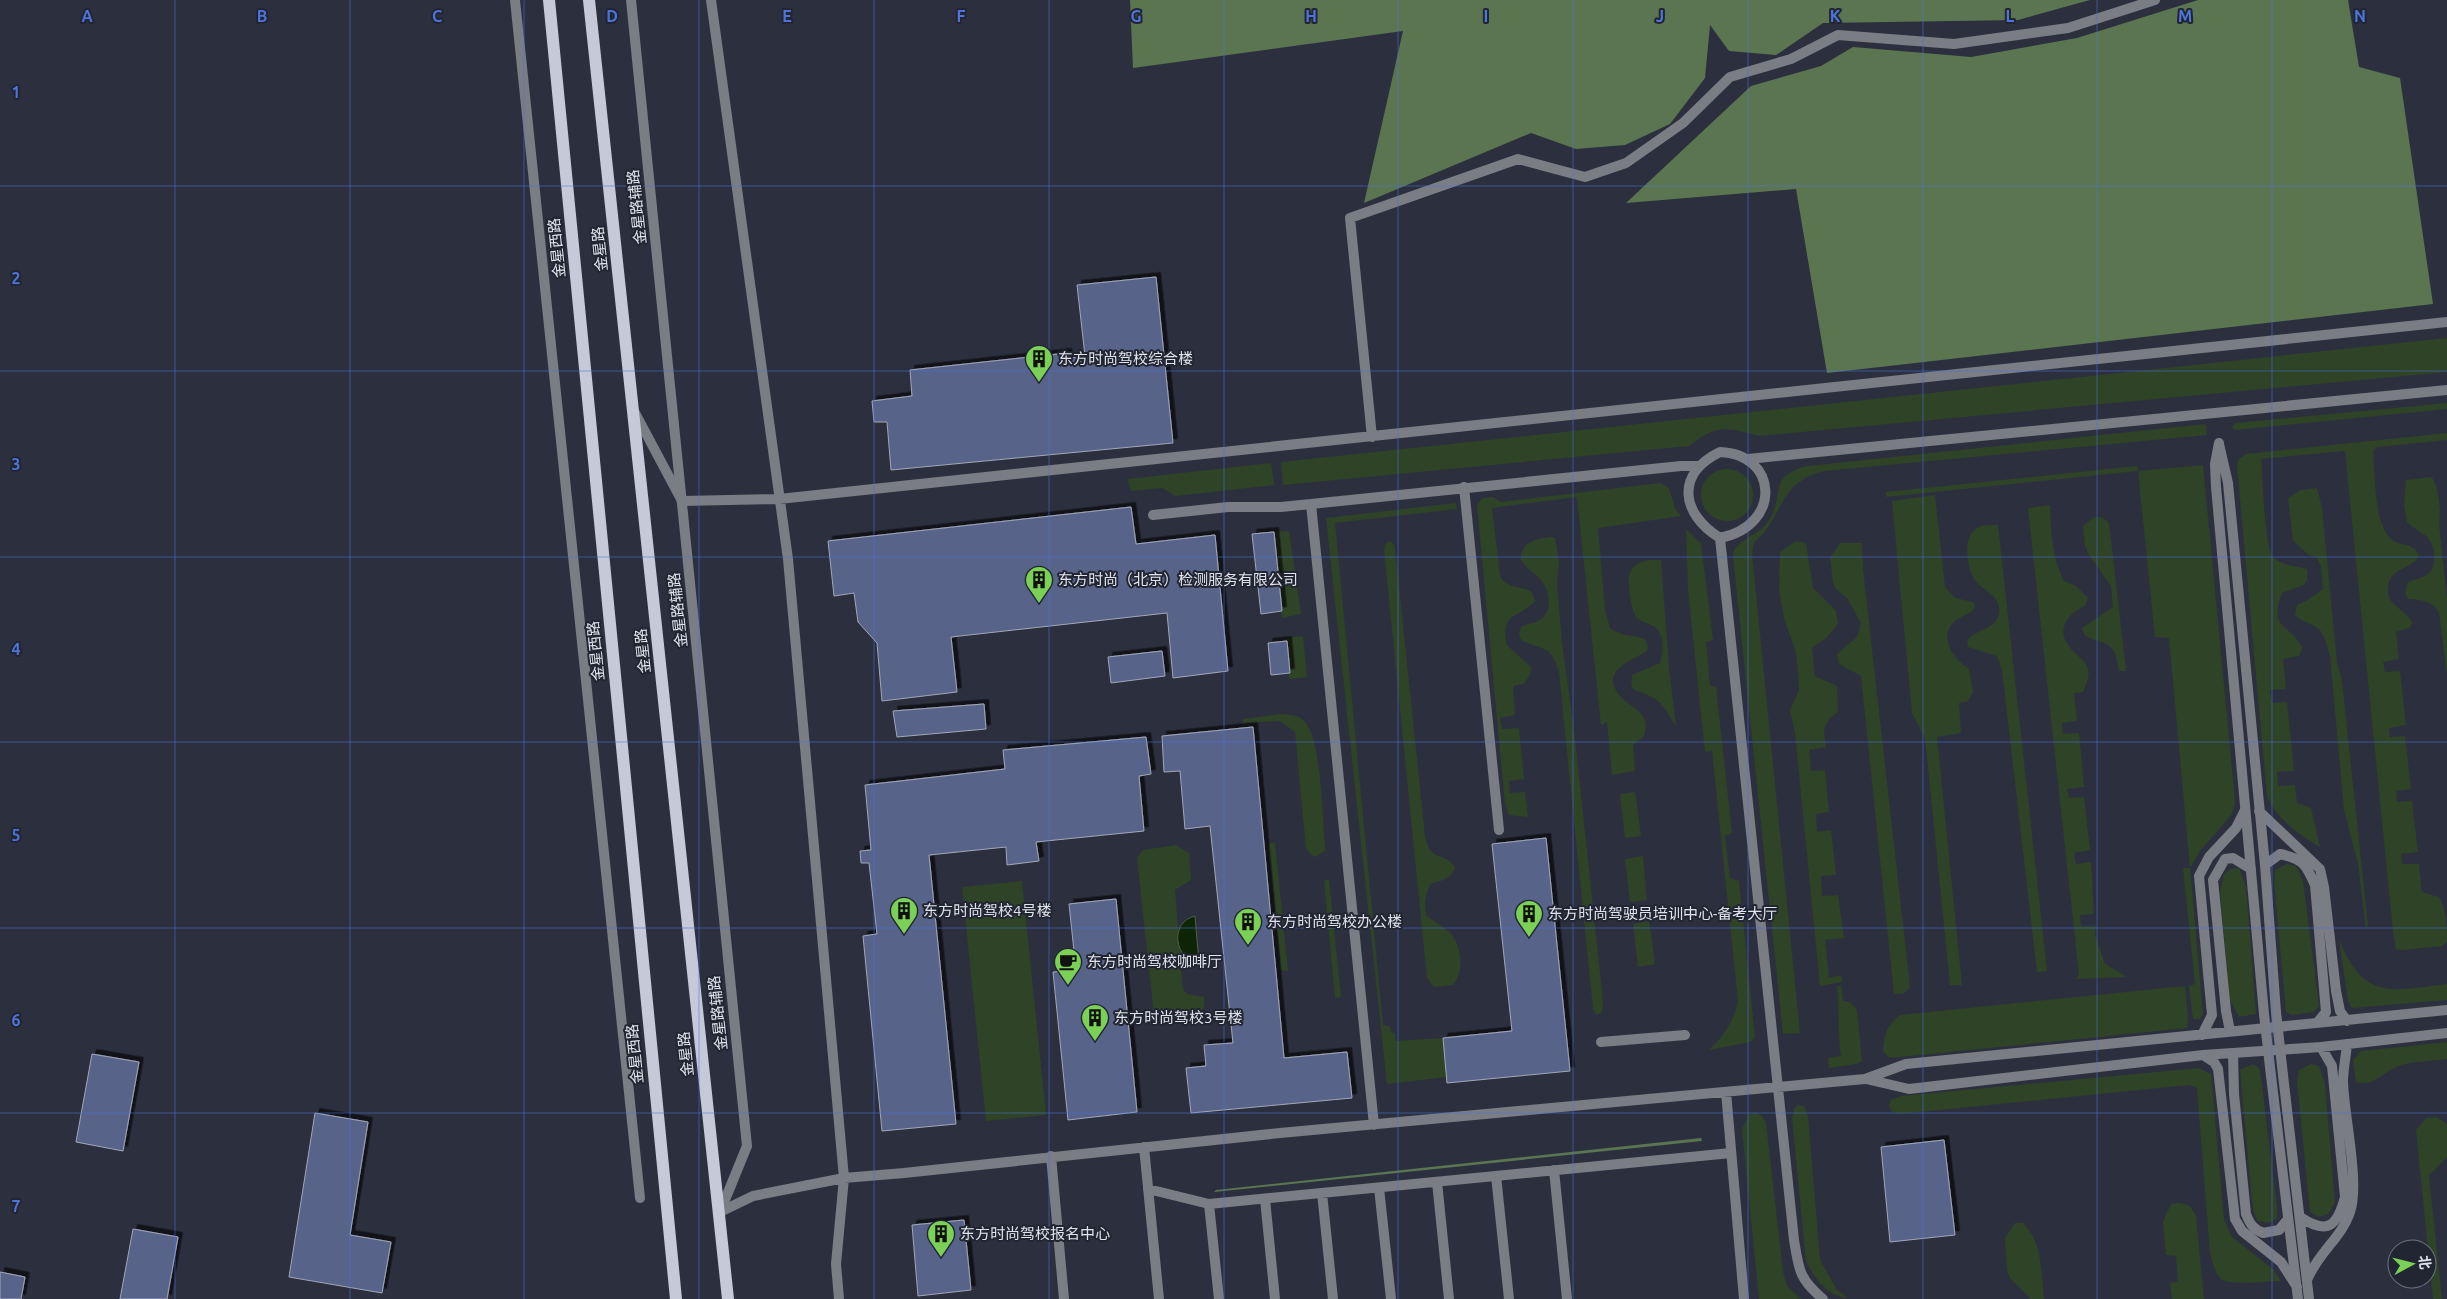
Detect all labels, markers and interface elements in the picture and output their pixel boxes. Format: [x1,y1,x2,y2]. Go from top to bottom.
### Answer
text: A [81,7,93,25]
text: B [257,7,267,25]
text: C [432,7,442,25]
text: D [606,7,618,25]
text: E [782,7,792,25]
text: F [957,7,966,25]
text: G [1130,7,1142,25]
text: H [1305,7,1317,25]
text: I [1484,7,1488,25]
text: J [1656,7,1664,25]
text: K [1830,7,1841,25]
text: L [2006,7,2015,25]
text: M [2178,7,2192,25]
text: N [2354,7,2366,25]
text: 1 [11,83,21,101]
street label: 金星路辅路 [624,169,649,245]
street label: 金星西路 [545,217,568,279]
street label: 金星路 [589,226,610,272]
text: 2 [11,269,21,287]
building icon: 东方时尚驾校综合楼 [1024,344,1054,383]
place label: 东方时尚驾校综合楼 [1058,350,1193,367]
text: 3 [11,455,21,473]
building icon: 东方时尚（北京）检测服务有限公司 [1024,565,1054,604]
place label: 东方时尚（北京）检测服务有限公司 [1058,571,1298,588]
street label: 金星路辅路 [665,572,690,648]
street label: 金星西路 [584,620,607,682]
street label: 金星路 [632,628,653,674]
text: 4 [11,640,21,658]
text: 5 [11,826,21,844]
building icon: 东方时尚驾校4号楼 [889,896,919,935]
building icon: 东方时尚驾驶员培训中心-备考大厅 [1514,899,1544,938]
place label: 东方时尚驾校4号楼 [923,902,1051,919]
place label: 东方时尚驾驶员培训中心-备考大厅 [1548,905,1777,922]
building icon: 东方时尚驾校办公楼 [1233,907,1263,946]
place label: 东方时尚驾校办公楼 [1267,913,1402,930]
cafe icon: 东方时尚驾校咖啡厅 [1053,947,1083,986]
place label: 东方时尚驾校咖啡厅 [1087,953,1222,970]
street label: 金星路辅路 [705,975,730,1051]
building icon: 东方时尚驾校3号楼 [1080,1003,1110,1042]
place label: 东方时尚驾校3号楼 [1114,1009,1242,1026]
text: 6 [11,1011,21,1029]
street label: 金星西路 [623,1023,646,1085]
street label: 金星路 [675,1031,696,1077]
text: 7 [11,1197,21,1215]
building icon: 东方时尚驾校报名中心 [926,1219,956,1258]
place label: 东方时尚驾校报名中心 [960,1225,1110,1242]
north arrow [2387,1239,2437,1289]
text: 北 [2416,1254,2434,1270]

